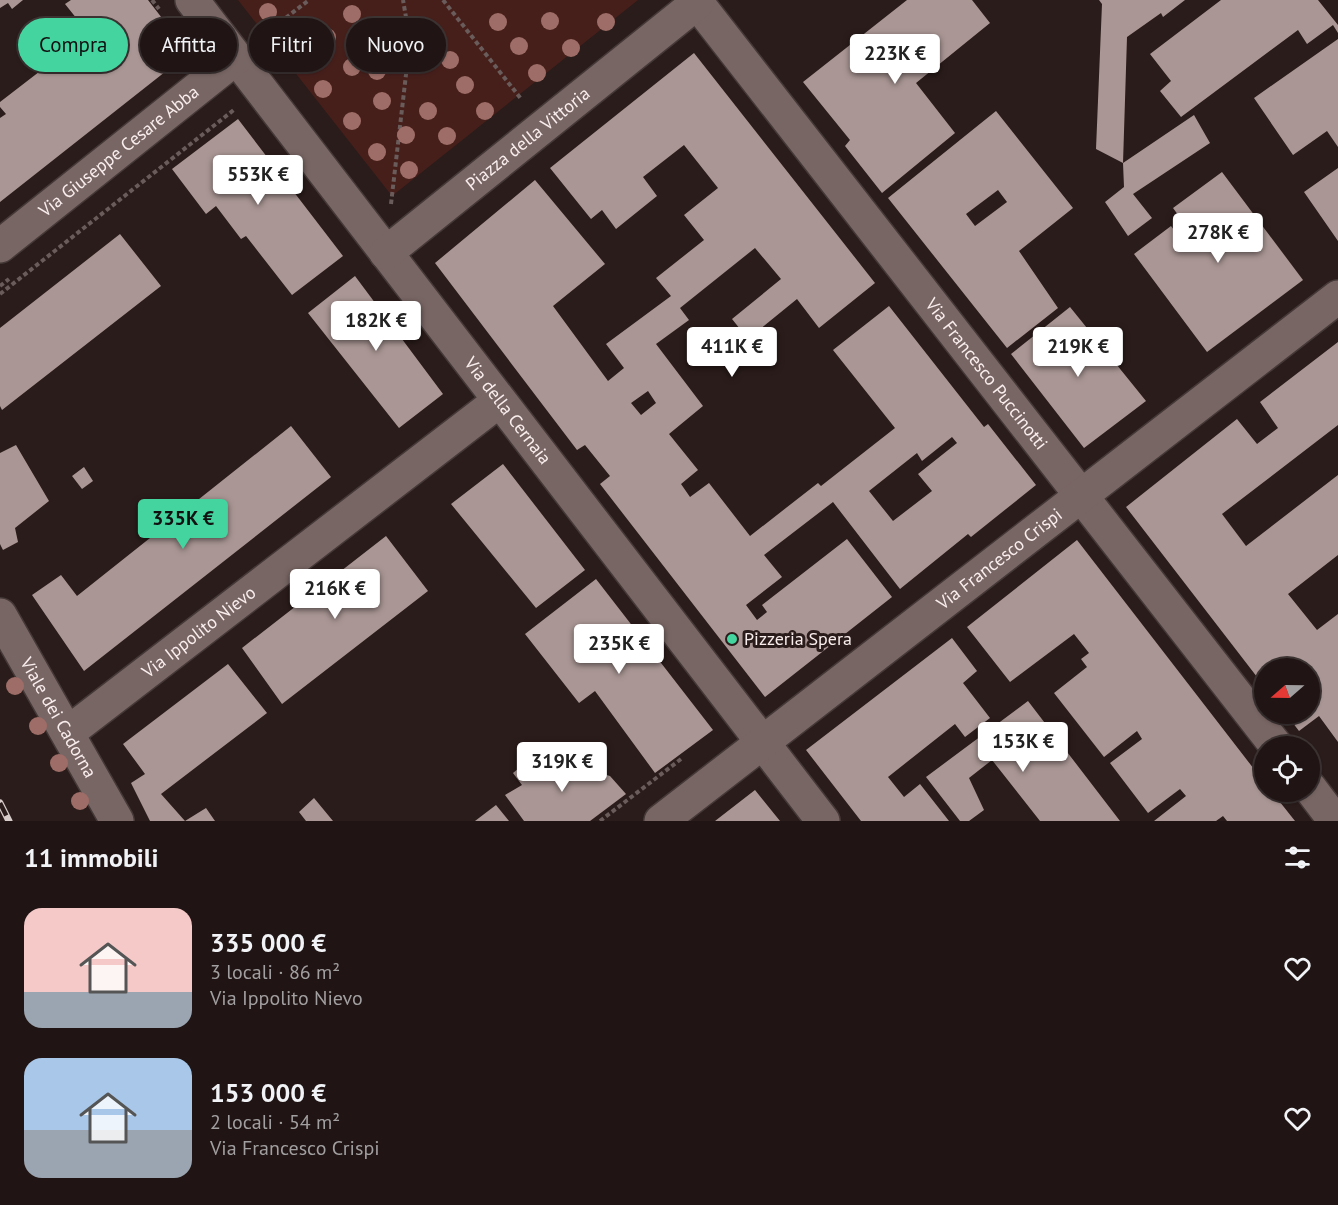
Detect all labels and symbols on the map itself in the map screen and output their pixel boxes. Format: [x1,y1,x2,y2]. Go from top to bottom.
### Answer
pin: 223K € [846,34,944,85]
street label: Via Giuseppe Cesare Abba [33,80,203,222]
street label: Piazza della Vittoria [461,82,594,195]
pin: 553K € [209,155,307,206]
pin: 278K € [1169,213,1267,264]
street label: Via Francesco Puccinotti [920,292,1053,454]
pin: 182K € [327,301,425,352]
pin: 411K € [683,327,781,378]
pin: 219K € [1029,327,1127,378]
street label: Via della Cernaia [459,351,557,469]
pin: 335K € [134,499,232,550]
street label: Via Francesco Crispi [931,503,1067,615]
pin: 216K € [286,569,384,620]
street label: Via Ippolito Nievo [136,581,260,683]
pin: 235K € [570,624,668,675]
place label: Pizzeria Spera [744,627,852,650]
marker: Pizzeria Spera [725,632,739,646]
street label: Viale dei Cadorna [15,652,102,782]
north arrow [1254,658,1320,724]
pin: 153K € [974,722,1072,773]
pin: 319K € [513,742,611,793]

